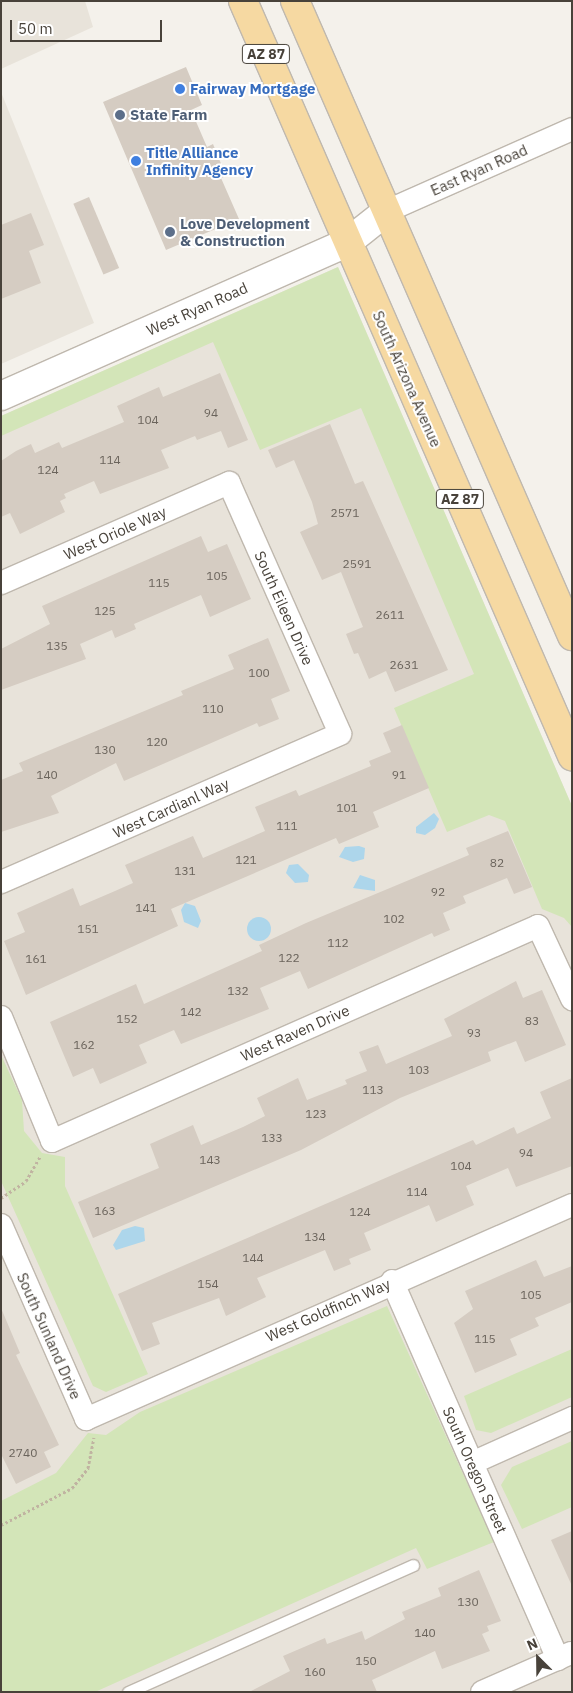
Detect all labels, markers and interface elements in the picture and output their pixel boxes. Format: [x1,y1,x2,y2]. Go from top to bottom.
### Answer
scale bar [12,10,165,42]
text: 50 m [18,19,53,38]
road number: AZ 87 [241,42,291,66]
place label: Fairway Mortgage [190,80,316,98]
marker: Fairway Mortgage [174,83,186,95]
place label: State Farm [130,106,207,124]
marker: State Farm [114,109,126,121]
street label: East Ryan Road [428,141,530,199]
place label: Title Alliance Infinity Agency [146,143,253,178]
marker: Title Alliance Infinity Agency [130,155,142,167]
place label: Love Development & Construction [180,214,310,249]
marker: Love Development & Construction [164,226,176,238]
street label: West Ryan Road [144,279,250,339]
street label: South Arizona Avenue [369,308,445,450]
house number: 94 [204,406,218,420]
house number: 104 [137,413,159,427]
house number: 114 [99,453,121,467]
house number: 124 [37,463,59,477]
road number: AZ 87 [435,488,485,510]
street label: West Oriole Way [61,502,169,564]
house number: 2571 [331,506,359,520]
street label: South Eileen Drive [251,548,317,668]
house number: 2591 [343,557,371,571]
house number: 105 [206,569,228,583]
house number: 115 [148,576,170,590]
house number: 125 [94,604,116,618]
house number: 2611 [376,608,404,622]
house number: 135 [46,639,68,653]
house number: 2631 [390,658,418,672]
house number: 100 [248,666,270,680]
house number: 110 [202,702,224,716]
house number: 120 [146,735,168,749]
house number: 130 [94,743,116,757]
house number: 140 [36,768,58,782]
house number: 91 [392,768,406,782]
street label: West Cardianl Way [110,774,232,842]
house number: 101 [336,801,358,815]
house number: 111 [276,819,298,833]
house number: 121 [235,853,257,867]
house number: 82 [490,856,504,870]
house number: 131 [174,864,196,878]
house number: 92 [431,885,445,899]
house number: 141 [135,901,157,915]
house number: 102 [383,912,405,926]
house number: 151 [77,922,99,936]
house number: 112 [327,936,349,950]
house number: 122 [278,951,300,965]
house number: 161 [25,952,47,966]
house number: 132 [227,984,249,998]
street label: West Raven Drive [238,1001,352,1065]
house number: 142 [180,1005,202,1019]
house number: 152 [116,1012,138,1026]
house number: 83 [525,1014,539,1028]
house number: 93 [467,1026,481,1040]
house number: 162 [73,1038,95,1052]
house number: 103 [408,1063,430,1077]
house number: 113 [362,1083,384,1097]
house number: 123 [305,1107,327,1121]
house number: 133 [261,1131,283,1145]
house number: 94 [519,1146,533,1160]
house number: 143 [199,1153,221,1167]
house number: 104 [450,1159,472,1173]
house number: 114 [406,1185,428,1199]
house number: 163 [94,1204,116,1218]
house number: 124 [349,1205,371,1219]
house number: 134 [304,1230,326,1244]
house number: 144 [242,1251,264,1265]
street label: South Sunland Drive [13,1270,85,1402]
street label: West Goldfinch Way [263,1274,393,1346]
house number: 154 [197,1277,219,1291]
house number: 105 [520,1288,542,1302]
house number: 115 [474,1332,496,1346]
street label: South Oregon Street [439,1404,511,1536]
house number: 2740 [9,1446,37,1460]
house number: 130 [457,1595,479,1609]
house number: 140 [414,1626,436,1640]
north arrow [513,1633,563,1683]
text: N [524,1634,540,1654]
house number: 150 [355,1654,377,1668]
house number: 160 [304,1665,326,1679]

